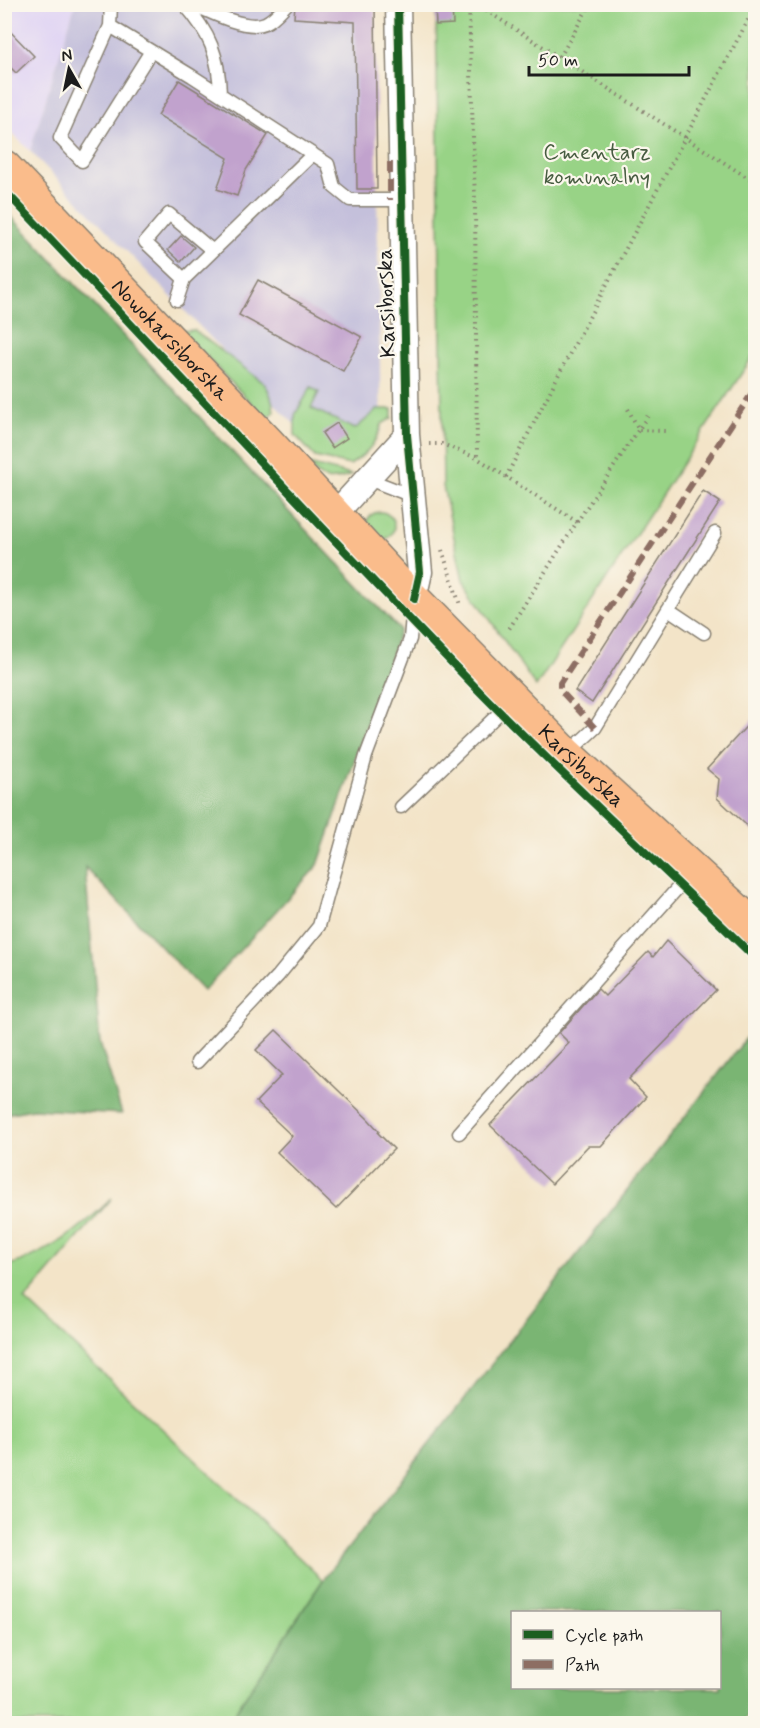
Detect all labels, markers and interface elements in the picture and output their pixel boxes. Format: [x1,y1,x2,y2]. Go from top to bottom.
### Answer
north arrow [39,39,99,99]
scale bar [529,39,690,77]
text: N [60,44,74,67]
text: 50 m [538,49,578,73]
park label: Cmentarz komunalny [543,139,651,192]
street label: Karsiborska [371,248,403,358]
street label: Nowokarsiborska [105,273,236,408]
street label: Karsiborska [531,719,630,814]
legend [511,1611,721,1689]
text: Cycle path [565,1624,643,1648]
text: Path [565,1654,600,1678]

